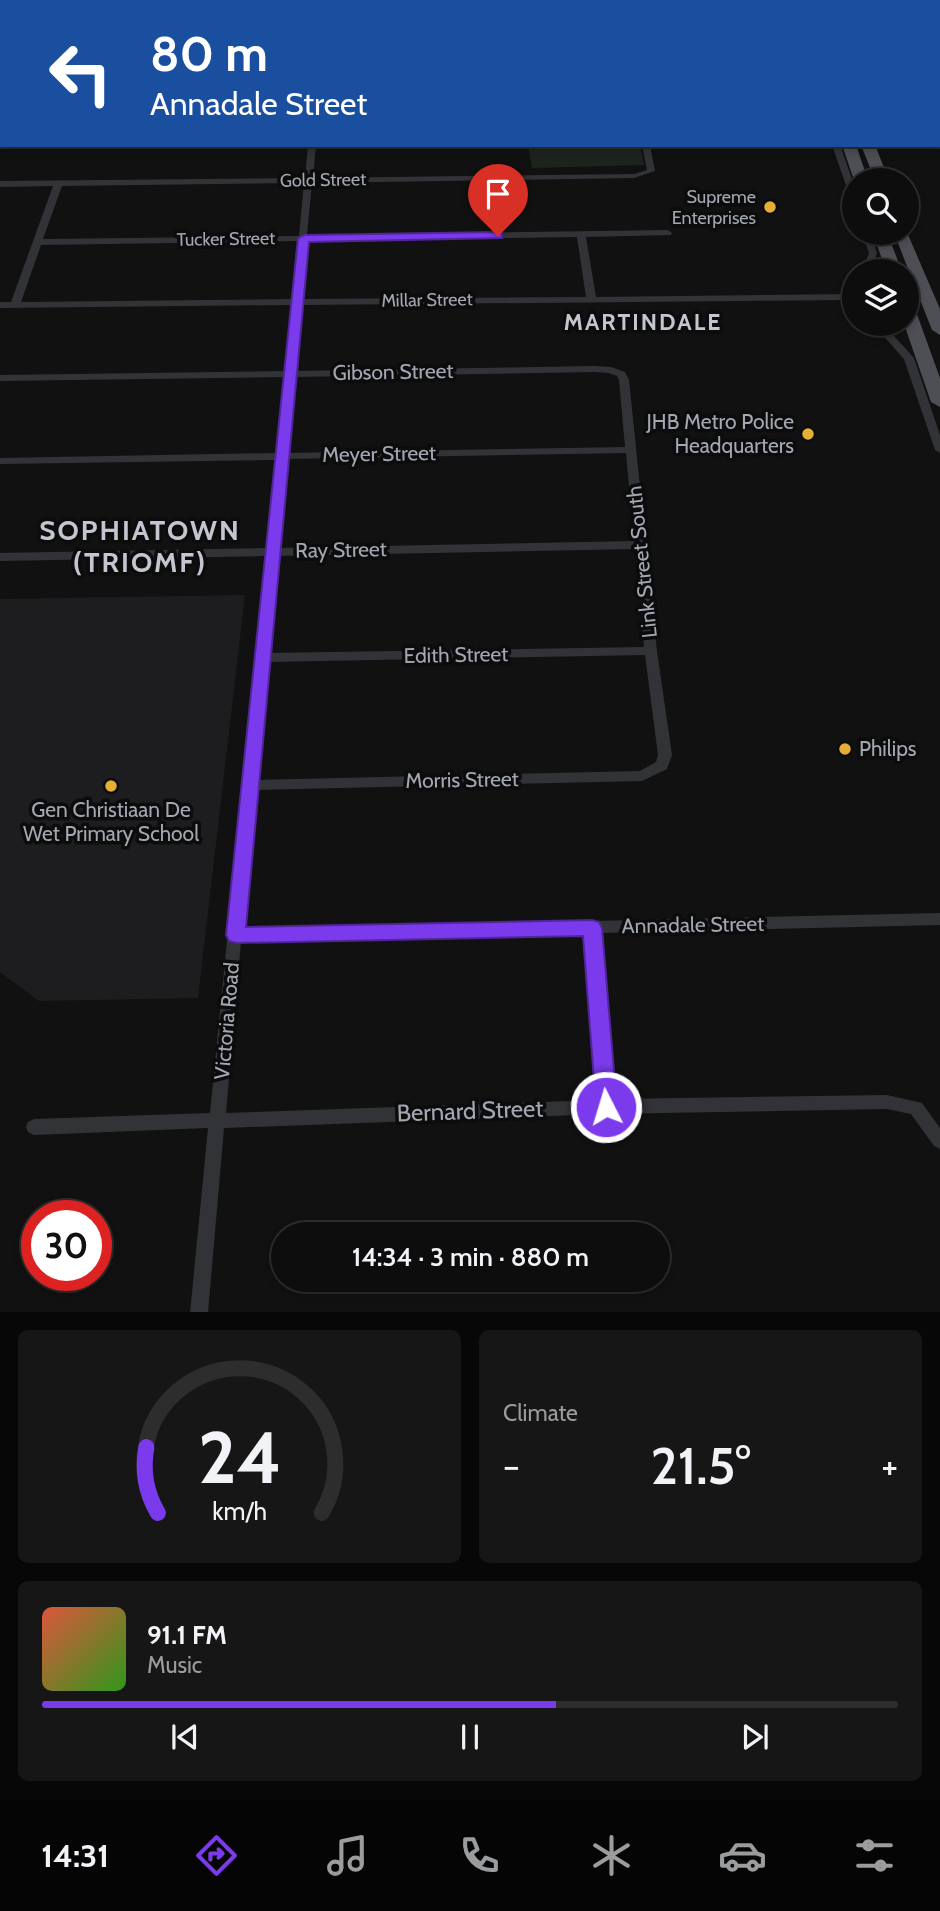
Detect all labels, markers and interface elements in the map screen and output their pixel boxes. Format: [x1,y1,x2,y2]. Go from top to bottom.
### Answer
text: 80 m [150,24,268,83]
icon: left [35,28,126,119]
text: Annadale Street [150,84,367,123]
pin [468,164,528,236]
street label: Gold Street [280,168,366,192]
map controls [842,168,919,336]
button: search [842,168,919,245]
icon: arrive [479,175,517,213]
place label: Supreme Enterprises [672,186,756,229]
marker: Supreme Enterprises [762,199,778,215]
street label: Tucker Street [177,227,275,251]
button: layers [842,259,919,336]
street label: Millar Street [381,288,473,312]
district label: MARTINDALE [564,308,722,336]
street label: Gibson Street [332,358,454,385]
place label: JHB Metro Police Headquarters [645,409,794,458]
marker: JHB Metro Police Headquarters [800,426,816,442]
street label: Meyer Street [322,440,436,467]
street label: Link Street South [621,485,662,639]
district label: SOPHIATOWN (TRIOMF) [39,513,241,579]
street label: Ray Street [295,536,387,563]
street label: Edith Street [403,641,508,668]
place label: Philips [859,736,917,761]
marker: Philips [837,741,853,757]
street label: Morris Street [405,766,519,793]
marker: Gen Christiaan De Wet Primary School [103,778,119,794]
place label: Gen Christiaan De Wet Primary School [23,797,199,846]
street label: Annadale Street [622,911,764,938]
street label: Victoria Road [209,961,244,1081]
position arrow [569,1070,643,1144]
street label: Bernard Street [396,1093,544,1128]
speed limit sign: 30 [21,1200,112,1291]
text: 14:34 · 3 min · 880 m [352,1241,589,1273]
text: Climate [503,1399,578,1427]
text: 24 [198,1413,281,1501]
text: 21.5° [650,1434,751,1497]
text: − [503,1442,520,1489]
text: + [881,1442,898,1489]
text: km/h [212,1495,267,1525]
text: 91.1 FM [147,1619,227,1651]
text: Music [147,1651,202,1679]
icon: previous [166,1718,204,1756]
icon: pause [451,1718,489,1756]
icon: next [736,1718,774,1756]
icon: directions [192,1831,241,1880]
icon: music [323,1831,372,1880]
icon: phone [455,1831,504,1880]
icon: climate [587,1831,636,1880]
icon: car [718,1831,767,1880]
icon: filters [850,1831,899,1880]
text: 14:31 [41,1836,109,1875]

